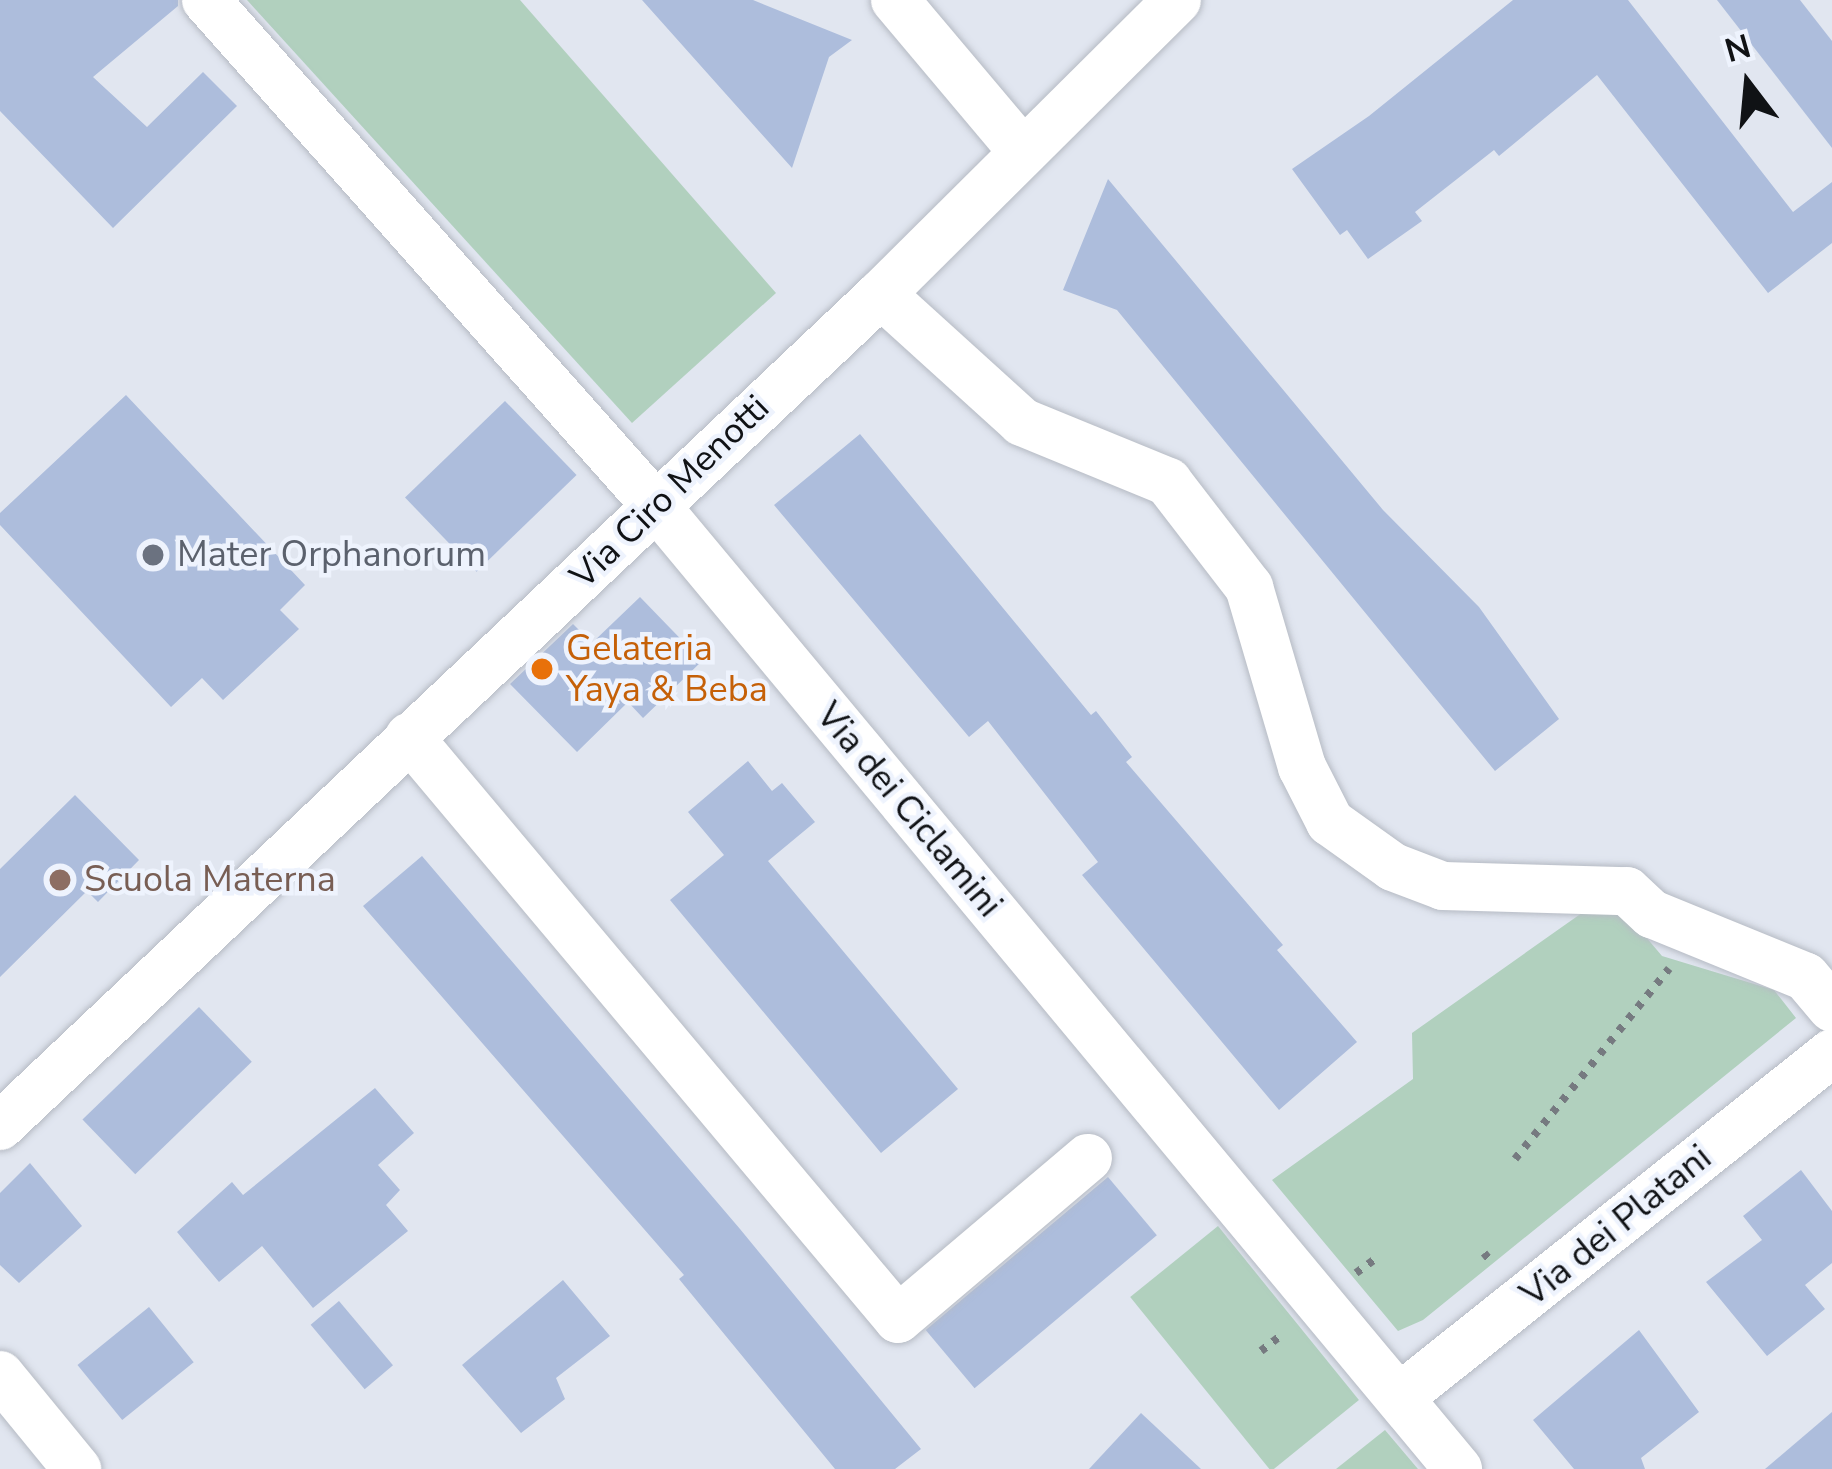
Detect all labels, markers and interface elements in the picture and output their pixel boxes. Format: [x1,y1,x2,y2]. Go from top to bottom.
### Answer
north arrow [1688,24,1808,144]
text: N [1720,24,1756,74]
street label: Via Ciro Menotti [562,386,778,598]
place label: Mater Orphanorum [177,533,486,577]
marker: Mater Orphanorum [140,542,166,568]
place label: Gelateria Yaya & Beba [566,626,768,711]
marker: Gelateria Yaya & Beba [529,656,555,682]
street label: Via dei Ciclamini [807,694,1011,926]
place label: Scuola Materna [84,858,336,902]
marker: Scuola Materna [47,867,73,893]
street label: Via dei Platani [1512,1136,1720,1316]

